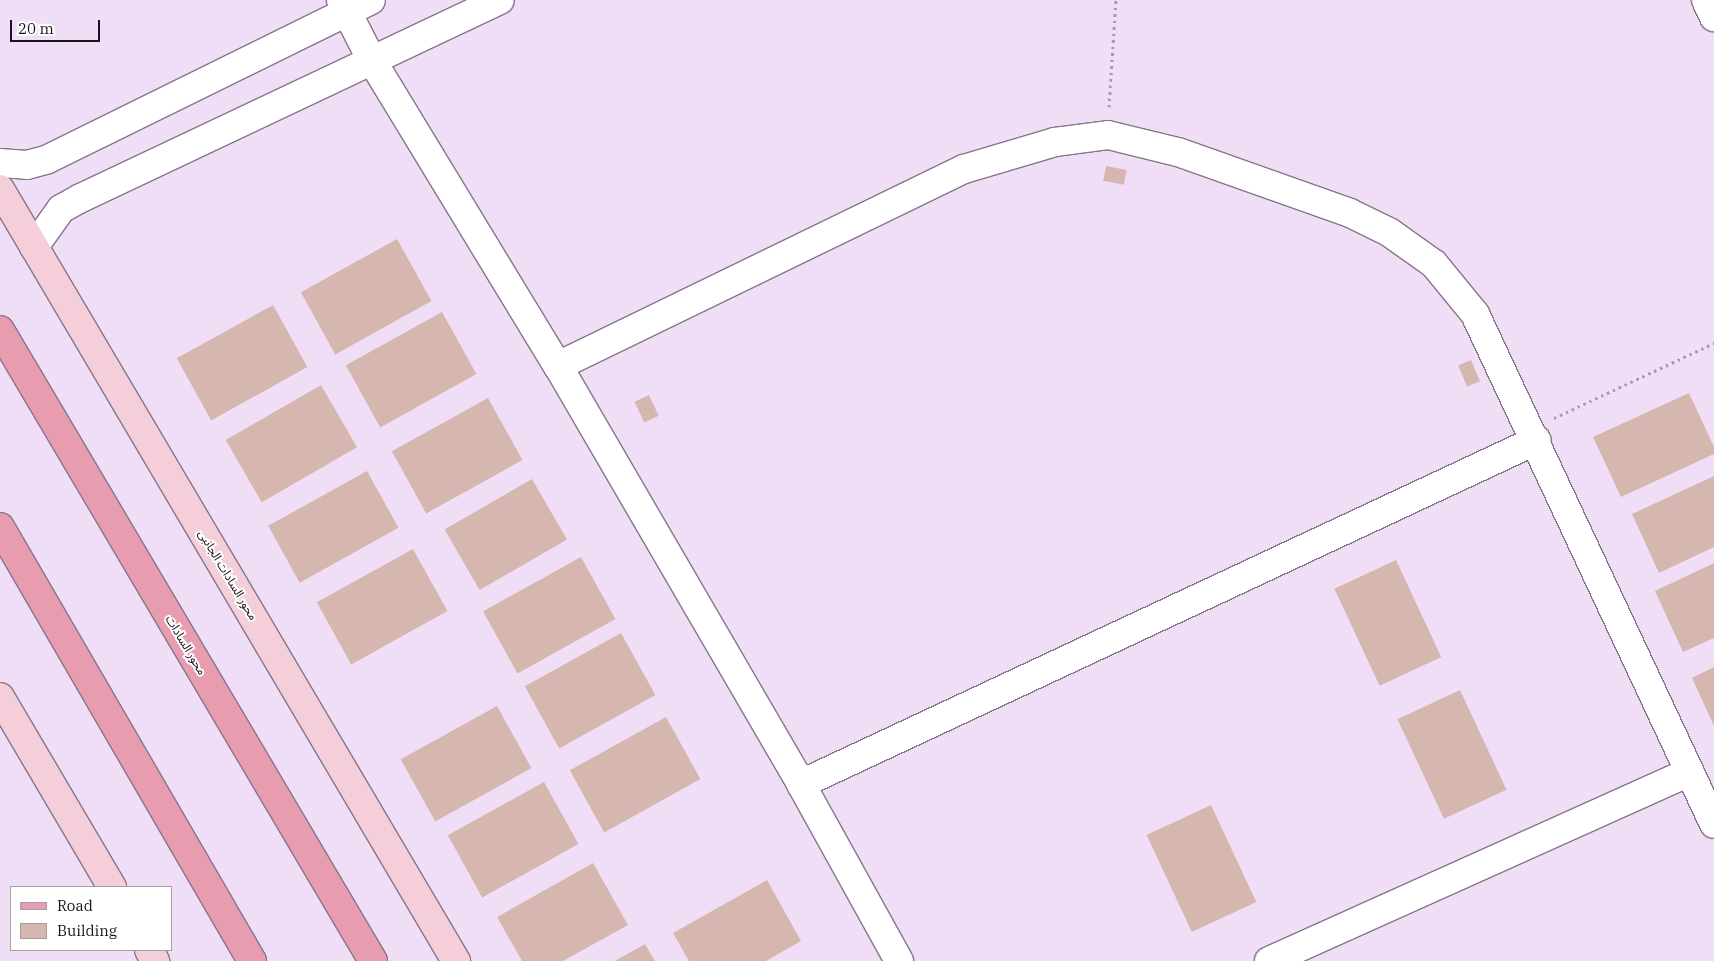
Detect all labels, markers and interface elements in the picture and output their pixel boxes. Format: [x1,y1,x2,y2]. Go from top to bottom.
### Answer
scale bar [12,10,102,42]
text: 20 m [18,19,54,38]
street label: محور السادات الجانبى [195,527,261,623]
street label: محور السادات [163,613,209,677]
legend [10,886,172,951]
text: Road [57,896,93,915]
text: Building [57,921,117,940]

